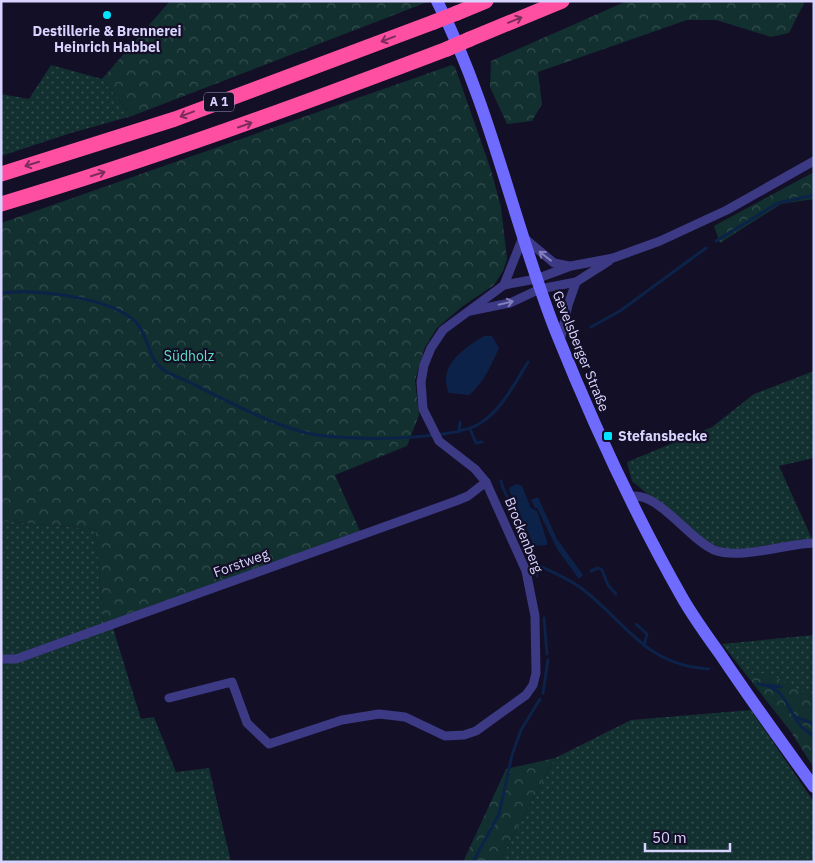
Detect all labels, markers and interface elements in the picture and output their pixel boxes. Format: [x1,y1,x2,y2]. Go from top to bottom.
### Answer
marker: Destillerie & Brennerei Heinrich Habbel [101,9,113,21]
one-way arrow [507,15,522,25]
place label: Destillerie & Brennerei Heinrich Habbel [32,22,182,56]
one-way arrow [381,35,397,44]
road number: A 1 [204,92,234,111]
one-way arrow [180,110,195,120]
one-way arrow [237,119,253,129]
one-way arrow [25,160,41,170]
one-way arrow [90,169,105,178]
one-way arrow [539,250,552,261]
street label: Gevelsberger Straße [549,288,614,414]
one-way arrow [497,298,513,308]
park label: Südholz [164,347,215,365]
place label: Stefansbecke [618,427,708,445]
marker: Stefansbecke [602,430,614,442]
street label: Brockenberg [501,495,548,576]
street label: Forstweg [211,544,272,581]
scale bar [645,820,730,852]
text: 50 m [652,828,687,847]

